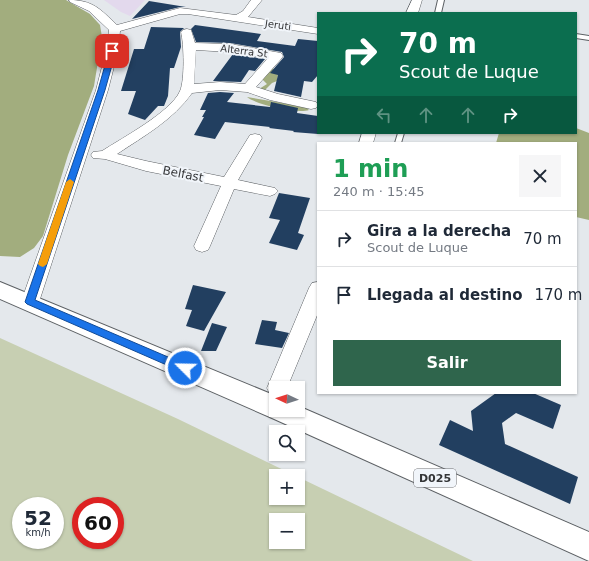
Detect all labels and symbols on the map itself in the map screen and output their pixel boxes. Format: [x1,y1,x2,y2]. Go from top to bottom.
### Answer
street label: Jeruti [263,18,292,32]
pin [95,34,129,68]
street label: Alterra St [220,43,268,59]
street label: Belfast [161,163,205,185]
position arrow [164,347,206,389]
north arrow [269,381,305,417]
road number: D025 [414,469,456,487]
speed limit sign: 60 [72,497,124,549]

